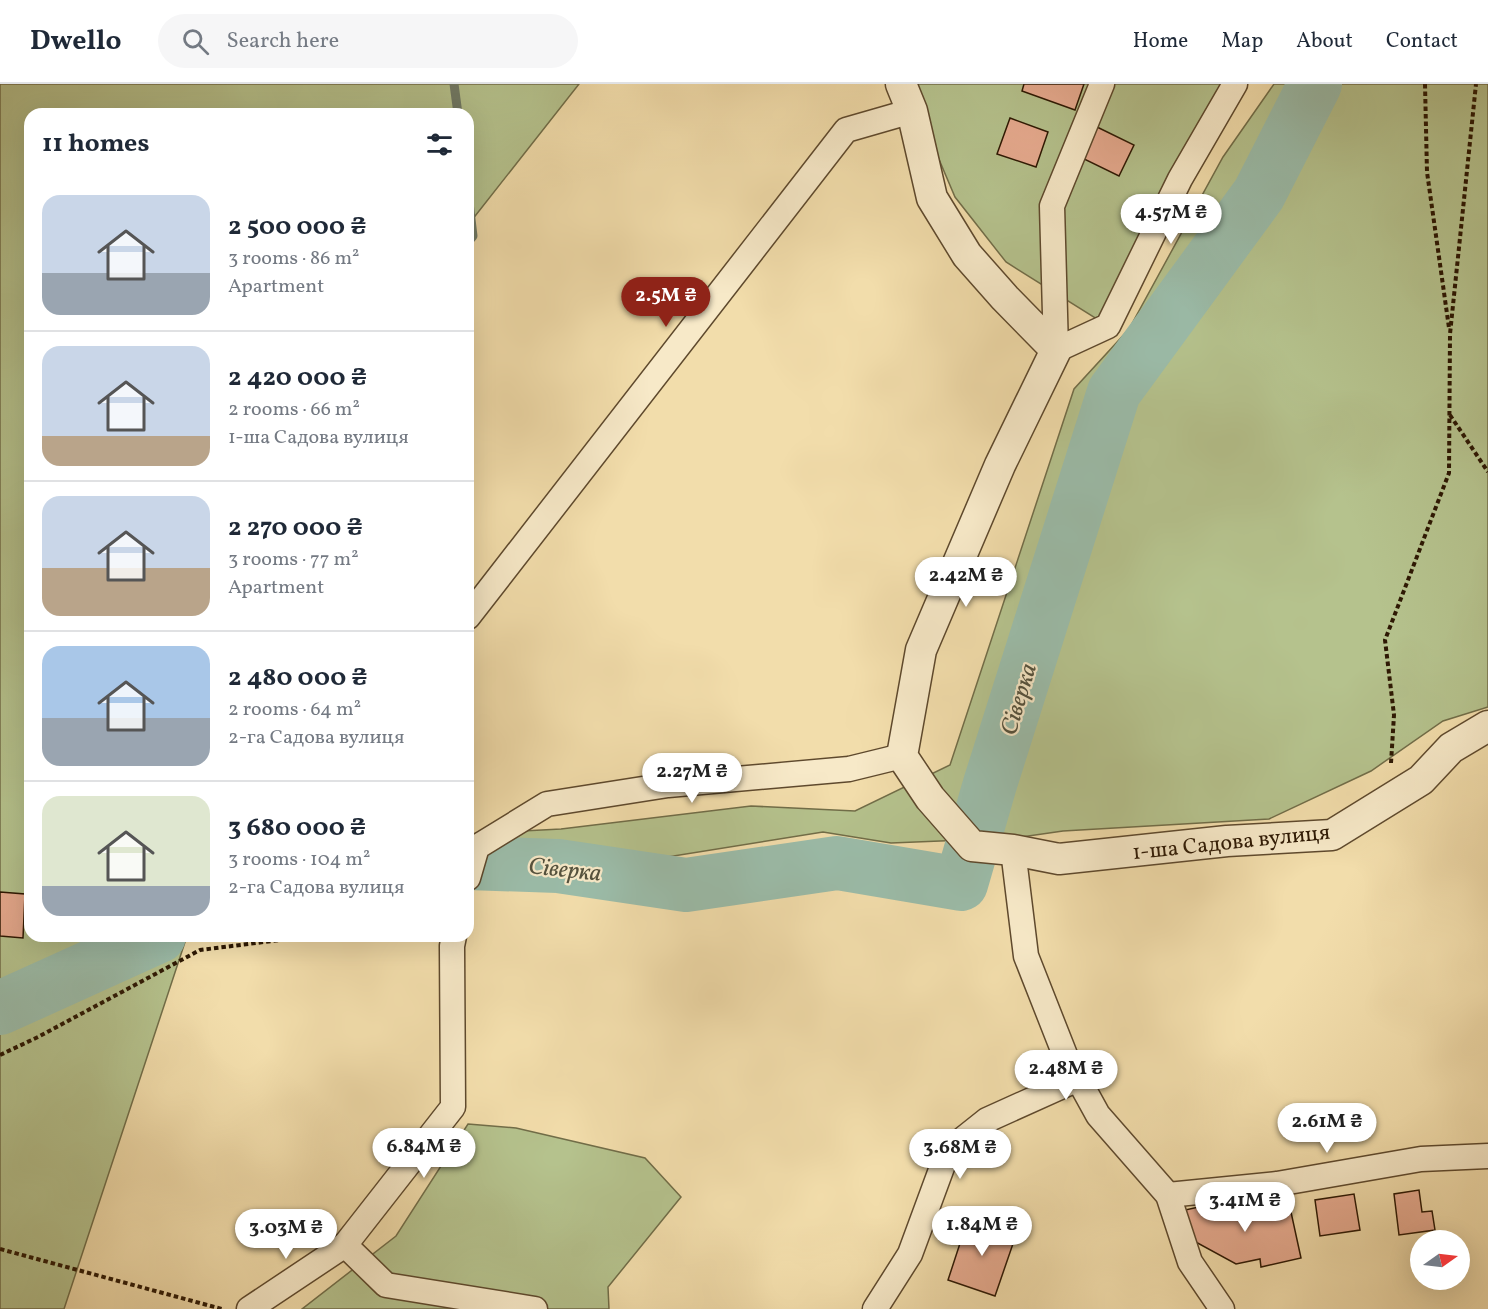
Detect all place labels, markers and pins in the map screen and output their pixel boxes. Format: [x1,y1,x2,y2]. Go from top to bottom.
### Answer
pin: 4.57M ₴ [1116,194,1226,245]
pin: 2.5M ₴ [617,277,715,328]
pin: 2.42M ₴ [911,557,1021,608]
pin: 2.27M ₴ [637,753,747,804]
pin: 2.48M ₴ [1011,1050,1121,1101]
pin: 2.61M ₴ [1272,1103,1382,1154]
pin: 6.84M ₴ [369,1128,479,1179]
pin: 3.68M ₴ [905,1129,1015,1180]
pin: 3.41M ₴ [1190,1182,1300,1233]
pin: 1.84M ₴ [927,1206,1037,1257]
pin: 3.03M ₴ [231,1209,341,1260]

